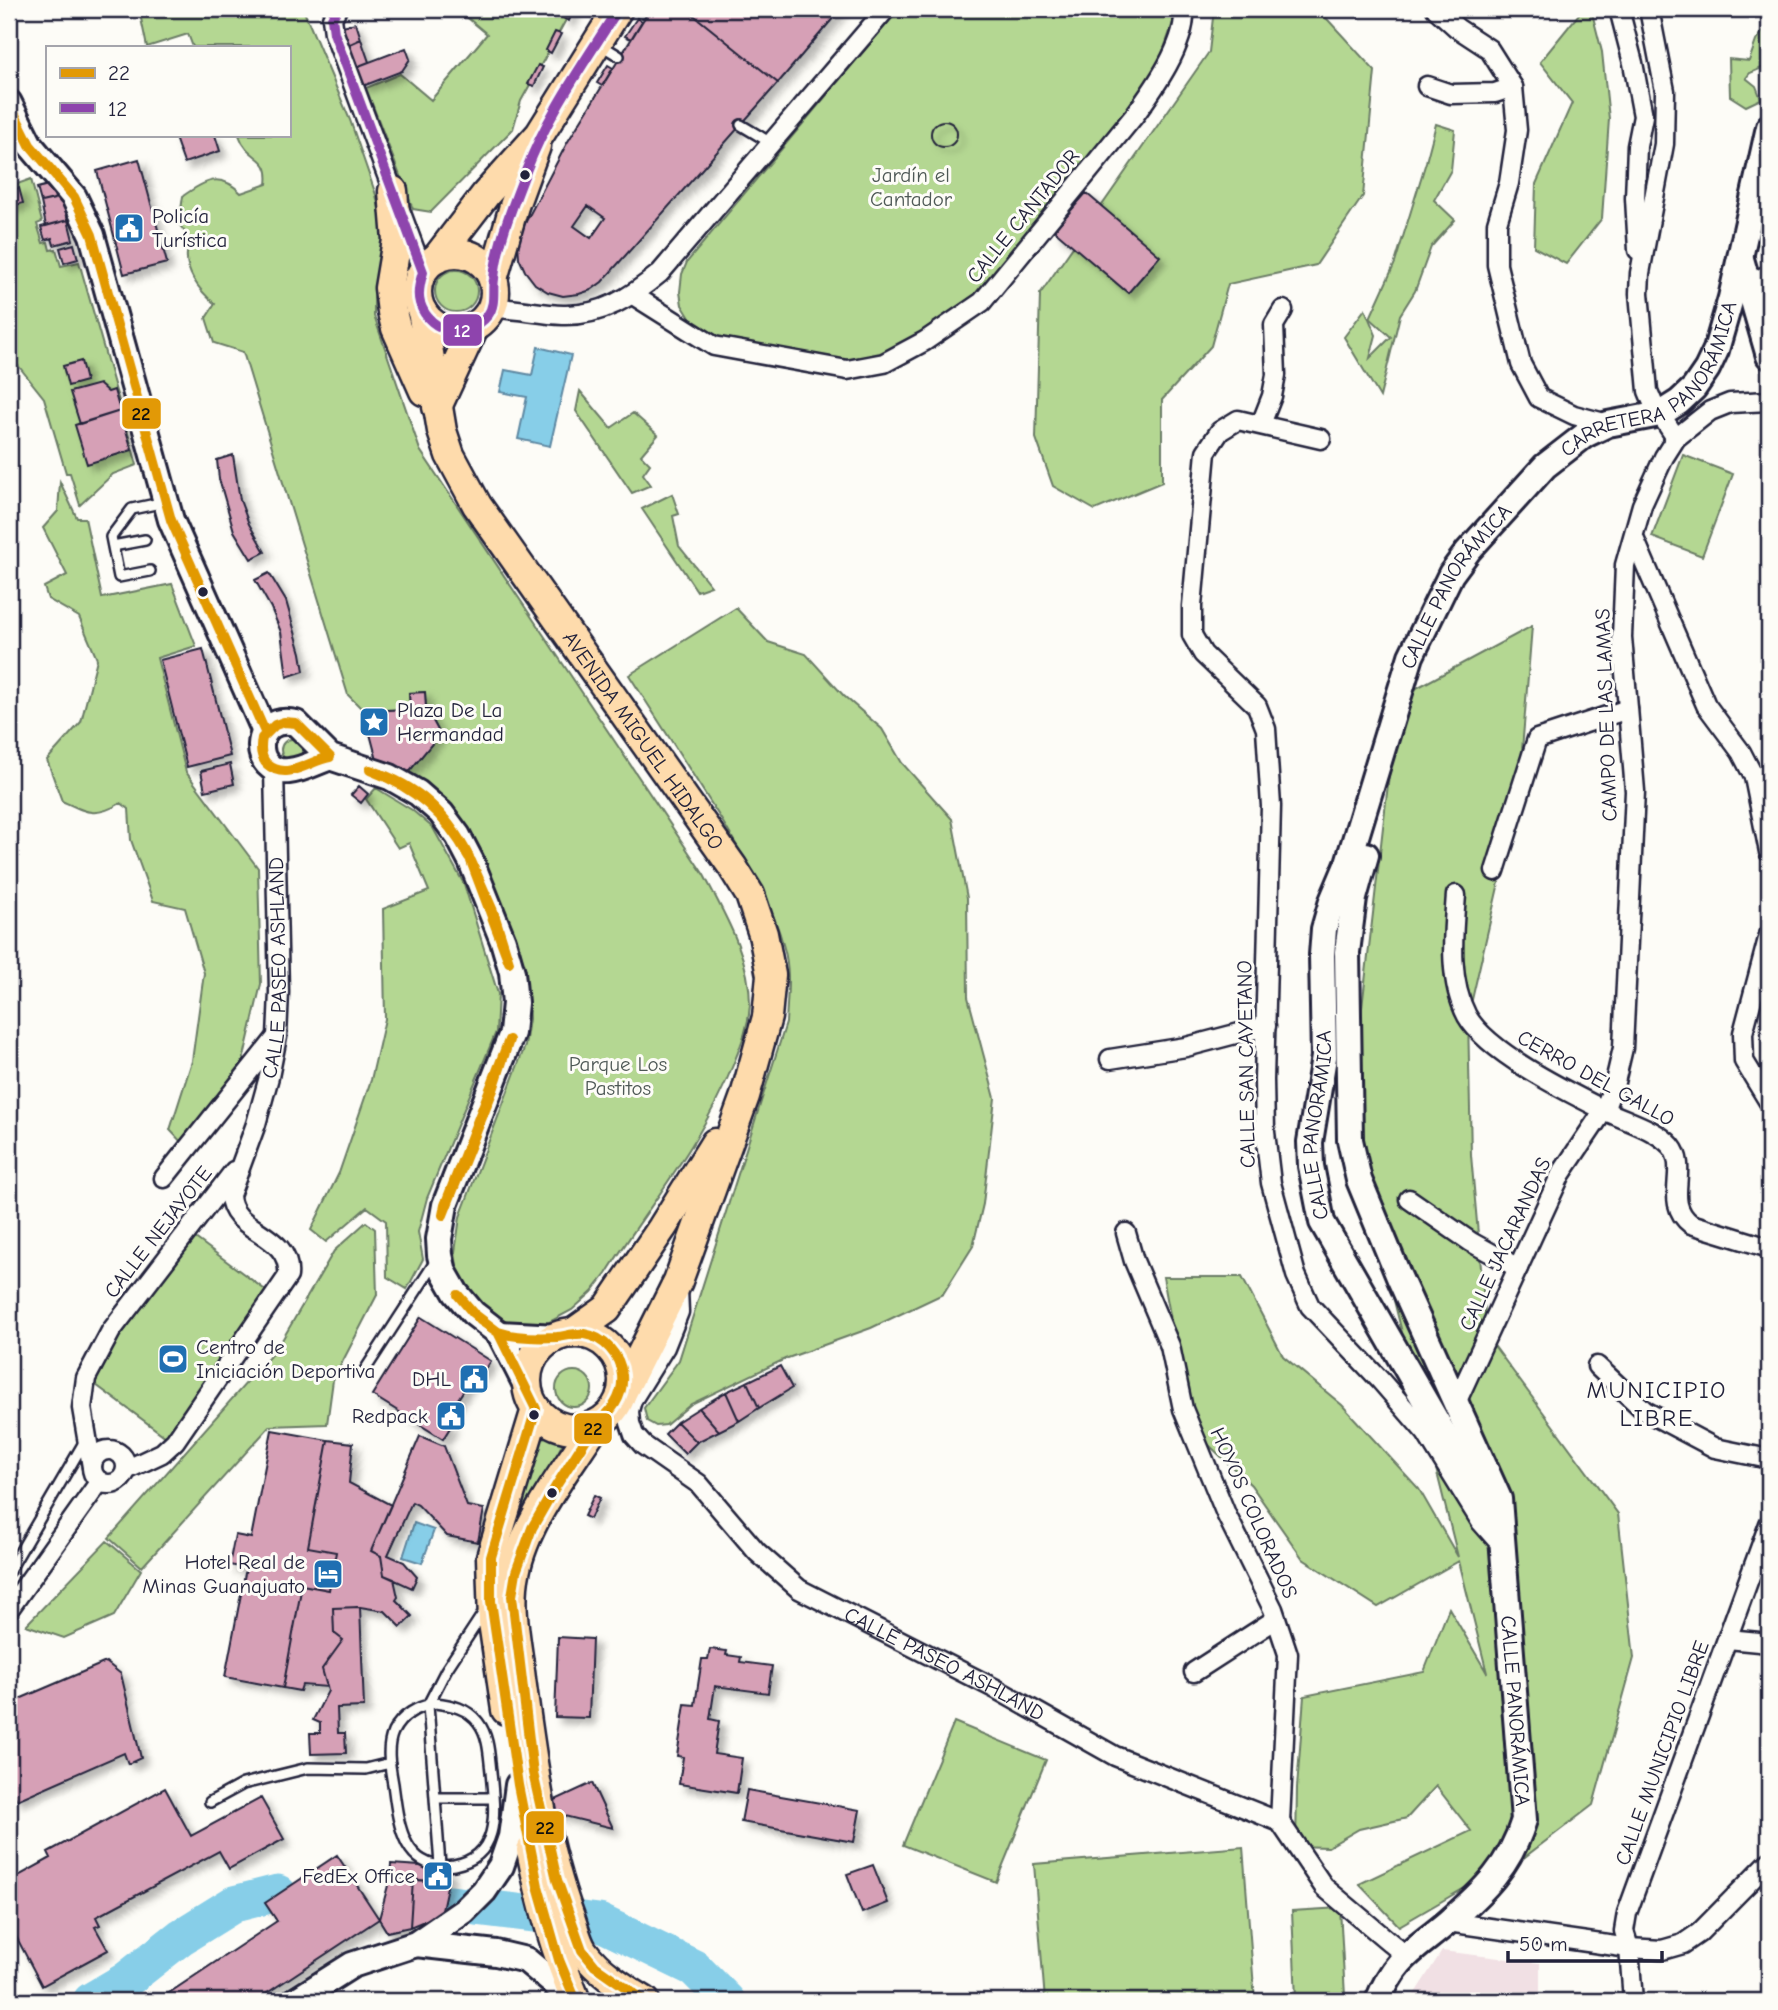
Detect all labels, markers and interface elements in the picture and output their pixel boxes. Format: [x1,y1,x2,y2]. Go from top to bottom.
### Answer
legend [46,46,290,136]
text: 22 [108,61,130,85]
text: 12 [108,97,127,121]
street label: CALLE CANTADOR [962,144,1084,288]
park label: Jardín el Cantador [870,163,953,211]
unlabelled marker [518,168,532,182]
place label: Policía Turística [152,204,227,252]
public building icon: Policía Turística [112,211,146,245]
street label: CARRETERA PANORÁMICA [1556,298,1741,462]
line badge: 12 [442,313,483,347]
text: 12 [454,320,470,342]
line badge: 22 [121,397,162,430]
text: 22 [132,403,150,425]
street label: CALLE PANORÁMICA [1396,499,1516,672]
unlabelled marker [196,585,210,599]
street label: CAMPO DE LAS LAMAS [1590,608,1622,822]
street label: AVENIDA MIGUEL HIDALGO [558,627,729,854]
place label: Plaza De La Hermandad [397,698,504,746]
place icon: Plaza De La Hermandad [357,705,391,739]
street label: CALLE PASEO ASHLAND [257,857,291,1081]
street label: CALLE SAN CAYETANO [1232,960,1260,1168]
street label: CERRO DEL GALLO [1513,1025,1679,1131]
street label: CALLE PANORÁMICA [1298,1030,1336,1222]
park label: Parque Los Pastitos [569,1052,667,1100]
street label: CALLE JACARANDAS [1454,1154,1556,1334]
street label: CALLE NEJAYOTE [99,1161,217,1303]
place label: Centro de Iniciación Deportiva [196,1335,375,1383]
sports icon: Centro de Iniciación Deportiva [156,1342,190,1376]
public building icon: DHL [457,1362,491,1396]
place label: DHL [412,1367,451,1391]
district label: MUNICIPIO LIBRE [1587,1376,1727,1432]
public building icon: Redpack [434,1399,468,1433]
place label: Redpack [352,1404,428,1428]
unlabelled marker [527,1408,541,1422]
line badge: 22 [573,1412,613,1445]
text: 22 [584,1418,602,1440]
street label: HOYOS COLORADOS [1206,1424,1302,1602]
unlabelled marker [545,1486,559,1500]
place label: Hotel Real de Minas Guanajuato [142,1550,305,1598]
hotel icon: Hotel Real de Minas Guanajuato [311,1557,345,1591]
street label: CALLE PASEO ASHLAND [840,1602,1049,1726]
street label: CALLE PANORÁMICA [1496,1615,1535,1807]
street label: CALLE MUNICIPIO LIBRE [1610,1637,1714,1869]
line badge: 22 [525,1810,565,1844]
text: 22 [536,1817,554,1839]
public building icon: FedEx Office [421,1859,455,1893]
place label: FedEx Office [302,1864,415,1888]
scale bar [1508,1919,1662,1963]
text: 50 m [1519,1932,1568,1956]

